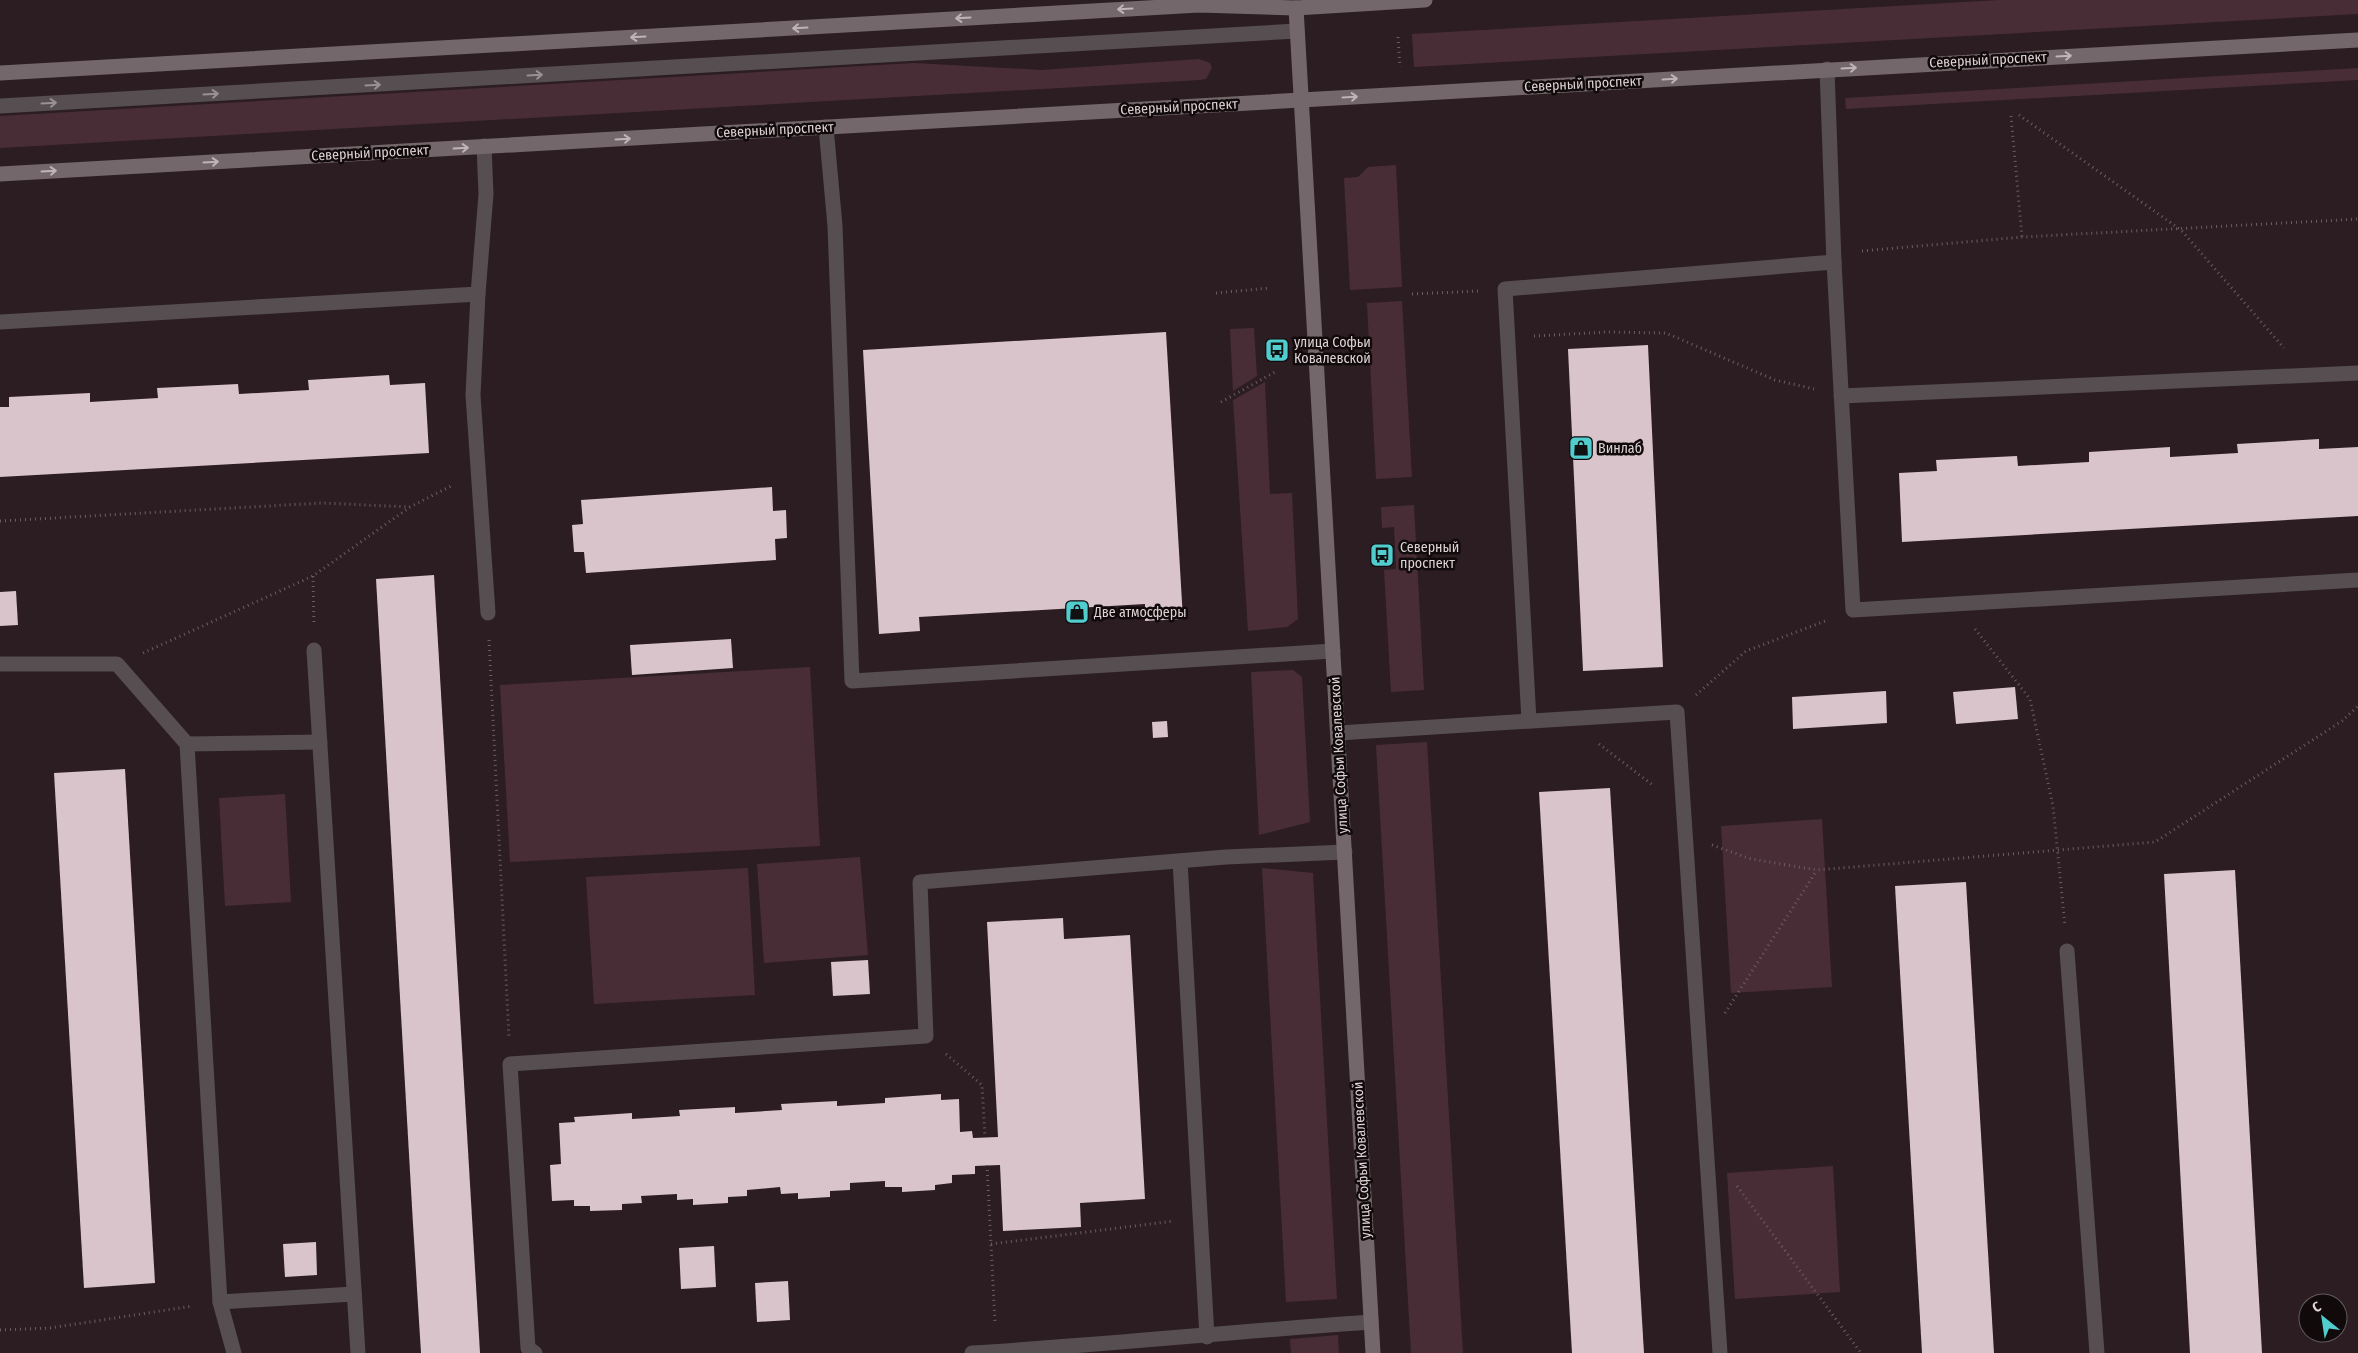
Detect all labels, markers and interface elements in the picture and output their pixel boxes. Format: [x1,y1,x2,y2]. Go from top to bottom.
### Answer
one-way arrow [1117,5,1133,14]
one-way arrow [955,14,971,23]
one-way arrow [793,23,809,32]
one-way arrow [630,32,646,41]
street label: Северный проспект [1929,48,2047,72]
one-way arrow [2056,52,2072,61]
one-way arrow [1841,64,1857,73]
one-way arrow [527,71,543,80]
street label: Северный проспект [1524,72,1642,96]
one-way arrow [1661,74,1677,83]
one-way arrow [365,80,381,89]
one-way arrow [203,89,219,98]
one-way arrow [1342,92,1358,101]
street label: Северный проспект [1120,95,1238,119]
one-way arrow [40,99,56,108]
street label: Северный проспект [716,118,834,142]
one-way arrow [614,134,630,143]
street label: Северный проспект [311,141,429,165]
one-way arrow [452,143,468,152]
one-way arrow [203,157,219,166]
one-way arrow [40,167,56,176]
place label: улица Софьи Ковалевской [1294,334,1371,367]
bus stop icon: улица Софьи Ковалевской [1264,337,1290,363]
shop icon: Винлаб [1568,435,1594,461]
place label: Винлаб [1598,440,1642,457]
place label: Северный проспект [1400,539,1459,572]
bus stop icon: Северный проспект [1369,542,1395,568]
shop icon: Две атмосферы [1064,599,1090,625]
place label: Две атмосферы [1093,604,1187,621]
street label: улица Софьи Ковалевской [1326,676,1352,834]
street label: улица Софьи Ковалевской [1349,1081,1375,1239]
north arrow [2298,1293,2348,1343]
text: С [2309,1298,2325,1316]

